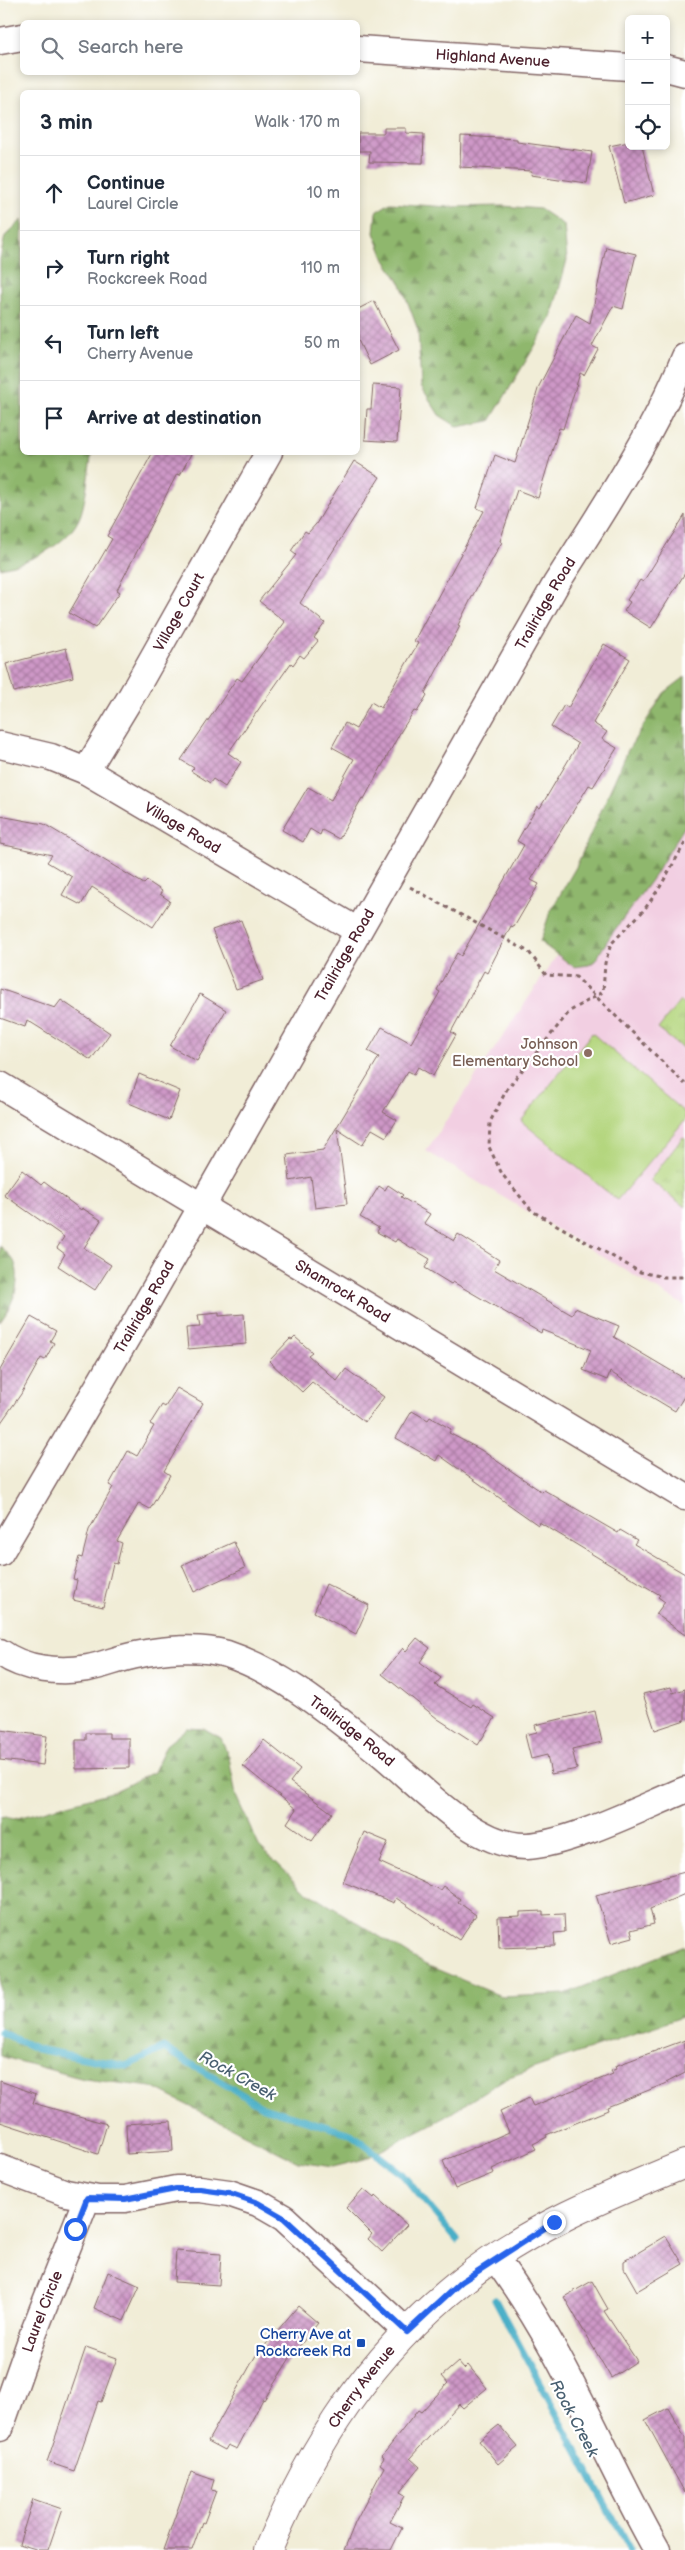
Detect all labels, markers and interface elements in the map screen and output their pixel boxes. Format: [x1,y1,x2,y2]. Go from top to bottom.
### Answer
map controls [625,15,670,150]
button: + [625,15,670,60]
search box [20,20,360,75]
icon: search [38,34,66,62]
text: Search here [78,36,183,59]
street label: Highland Avenue [435,45,551,72]
button: − [625,60,670,105]
button: locate [625,105,670,150]
text: 3 min [40,110,93,135]
text: Walk · 170 m [254,113,340,132]
text: Continue [87,172,165,195]
icon: ahead [40,179,68,207]
text: 10 m [307,184,340,203]
text: Laurel Circle [87,195,179,214]
text: Turn right [87,247,170,270]
icon: right [40,254,68,282]
text: 110 m [301,259,340,278]
text: Rockcreek Road [87,270,207,289]
text: Turn left [87,322,159,345]
icon: left [40,329,68,357]
text: 50 m [304,334,340,353]
text: Cherry Avenue [87,345,193,364]
icon: arrive [40,404,68,432]
text: Arrive at destination [87,407,262,430]
street label: Trailridge Road [511,554,580,654]
street label: Village Court [149,569,209,655]
street label: Village Road [140,798,224,858]
street label: Trailridge Road [311,905,379,1006]
place label: Johnson Elementary School [452,1035,578,1071]
marker: Johnson Elementary School [582,1047,594,1059]
street label: Shamrock Road [291,1256,394,1327]
street label: Trailridge Road [110,1257,179,1357]
street label: Trailridge Road [305,1692,399,1771]
water label: Rock Creek [196,2047,280,2106]
route end [543,2211,566,2234]
route start [64,2218,87,2241]
street label: Laurel Circle [18,2268,67,2355]
place label: Cherry Ave at Rockcreek Rd [255,2325,351,2361]
marker: Cherry Ave at Rockcreek Rd [355,2337,367,2349]
street label: Cherry Avenue [324,2341,400,2432]
water label: Rock Creek [545,2377,603,2462]

